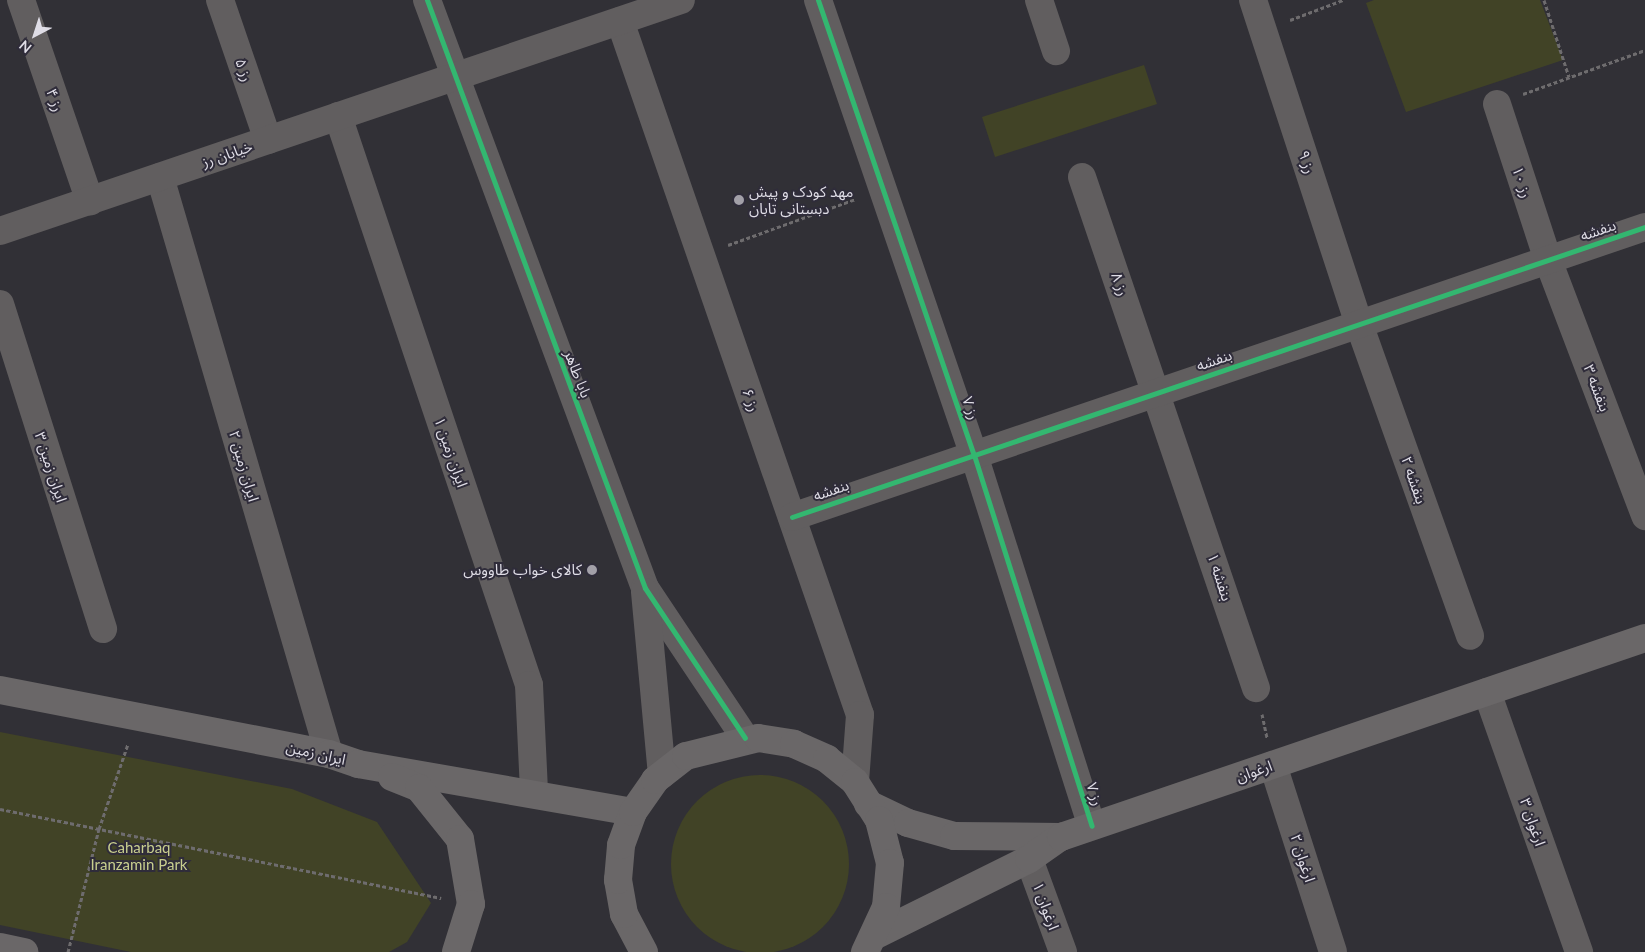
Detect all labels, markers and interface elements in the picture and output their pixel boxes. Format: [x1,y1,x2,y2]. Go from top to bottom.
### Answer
north arrow [10,10,60,60]
text: N [15,37,35,57]
street label: رز ۵ [232,56,256,84]
street label: رز ۴ [43,86,67,114]
street label: خیابان رز [199,137,255,171]
street label: رز ۹ [1295,148,1319,176]
street label: رز ۱۰ [1508,164,1536,200]
place label: مهد کودک و پیش دبستانی تابان [749,182,853,217]
marker: مهد کودک و پیش دبستانی تابان [733,194,745,206]
street label: بنفشه [1578,216,1618,244]
street label: رز ۸ [1108,270,1132,298]
street label: بنفشه [1194,346,1234,374]
street label: بابا طاهر [561,348,595,400]
street label: بنفشه ۳ [1580,362,1614,414]
street label: رز ۶ [739,386,763,414]
street label: رز ۷ [959,394,983,422]
street label: ایران زمین ۱ [431,415,471,489]
street label: ایران زمین ۲ [225,428,263,504]
street label: ایران زمین ۳ [31,429,71,505]
street label: بنفشه ۲ [1398,454,1430,506]
street label: بنفشه [811,476,851,504]
street label: بنفشه ۱ [1204,551,1236,603]
place label: کالای خواب طاووس [463,561,582,579]
marker: کالای خواب طاووس [586,564,598,576]
street label: ایران زمین [284,737,348,769]
street label: ارغوان [1233,756,1275,786]
street label: رز ۷ [1083,780,1107,808]
street label: ارغوان ۳ [1516,796,1550,848]
street label: ارغوان ۲ [1287,832,1319,884]
park label: Caharbaq Iranzamin Park [91,838,187,873]
street label: ارغوان ۱ [1029,880,1063,932]

